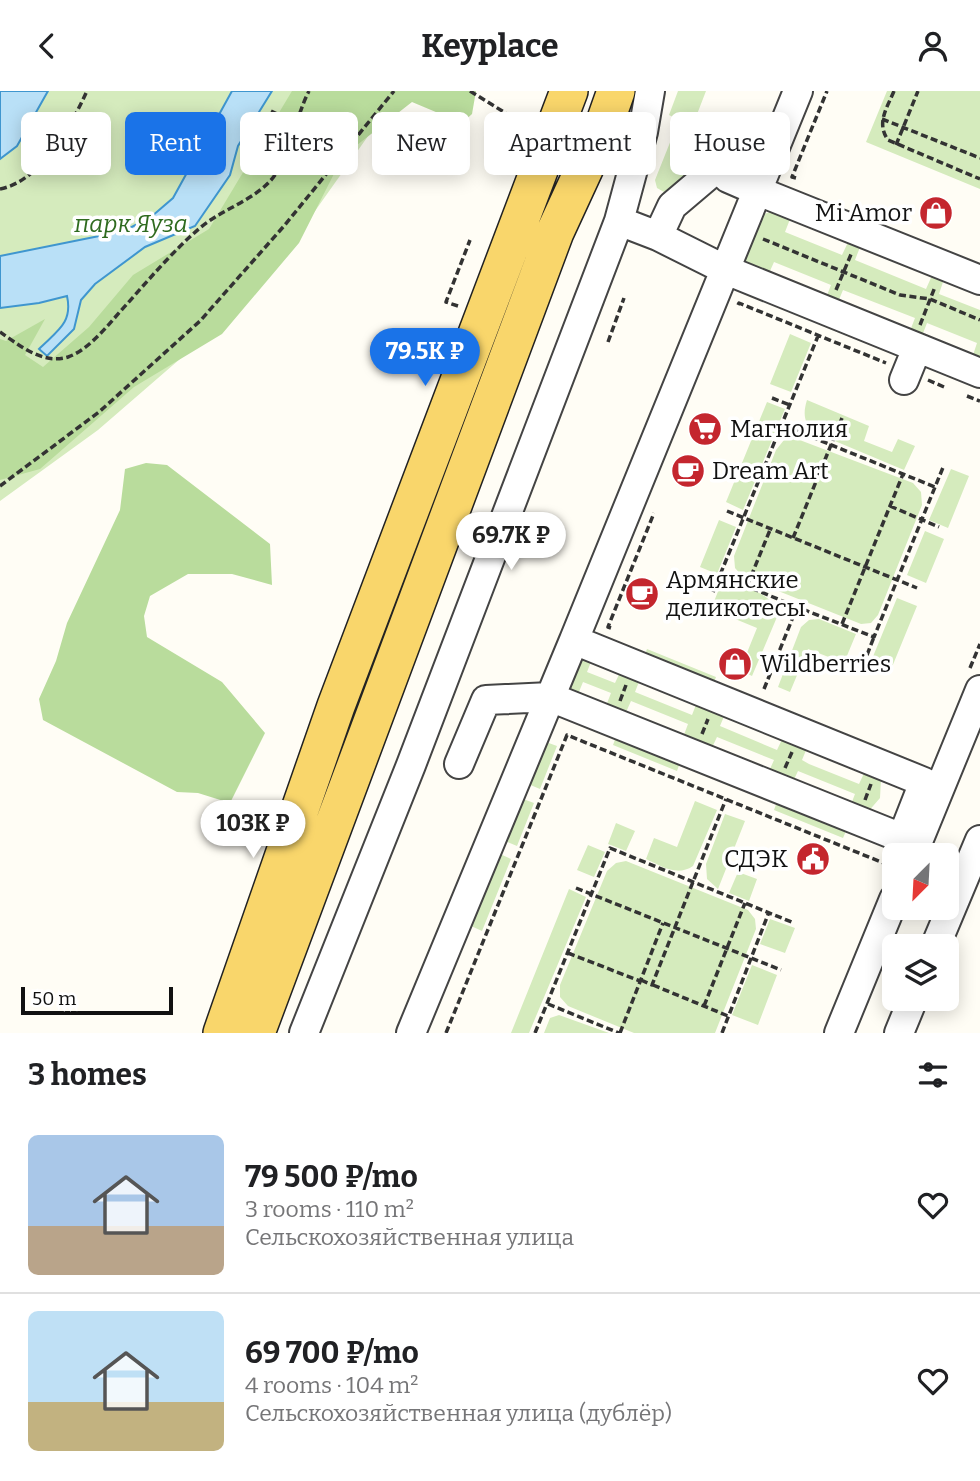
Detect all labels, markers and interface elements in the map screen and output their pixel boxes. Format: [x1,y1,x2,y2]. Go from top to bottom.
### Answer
icon: back [28,27,66,65]
text: Keyplace [421,27,559,65]
icon: person [914,27,952,65]
chip: Buy [21,112,111,175]
chip: Rent [125,112,226,175]
chip: Filters [240,112,358,175]
chip: New [372,112,470,175]
chip: Apartment [484,112,656,175]
chip: House [670,112,790,175]
shop icon: Mi Amor [917,194,955,232]
place label: Mi Amor [815,199,912,227]
park label: парк Яуза [73,210,188,238]
pin: 79.5K ₽ [360,329,490,388]
text: 79.5K ₽ [386,337,464,365]
supermarket icon: Магнолия [686,410,724,448]
place label: Магнолия [730,415,848,443]
cafe icon: Dream Art [669,452,707,490]
place label: Dream Art [712,457,829,485]
pin: 69.7K ₽ [446,512,576,572]
text: 69.7K ₽ [472,521,550,549]
place label: Армянские деликотесы [666,566,806,622]
cafe icon: Армянские деликотесы [623,575,661,613]
shop icon: Wildberries [716,645,754,683]
place label: Wildberries [760,650,891,678]
pin: 103K ₽ [196,801,310,860]
text: 103K ₽ [216,809,290,837]
public building icon: СДЭК [794,840,832,878]
north arrow [882,843,959,921]
map controls [882,843,959,1011]
place label: СДЭК [724,845,788,873]
button: layers [882,934,959,1011]
scale bar [21,984,173,1016]
text: 50 m [32,987,76,1010]
icon: filters [914,1056,952,1094]
text: 3 homes [28,1057,147,1093]
text: 79 500 ₽/mo [245,1159,418,1195]
icon: home [84,1163,168,1247]
icon: heart [914,1186,952,1224]
text: 3 rooms · 110 m² [245,1195,414,1223]
text: Сельскохозяйственная улица [245,1223,574,1251]
text: 69 700 ₽/mo [245,1335,419,1371]
icon: home [84,1339,168,1423]
icon: heart [914,1362,952,1400]
text: 4 rooms · 104 m² [245,1371,418,1399]
text: Сельскохозяйственная улица (дублёр) [245,1399,672,1427]

